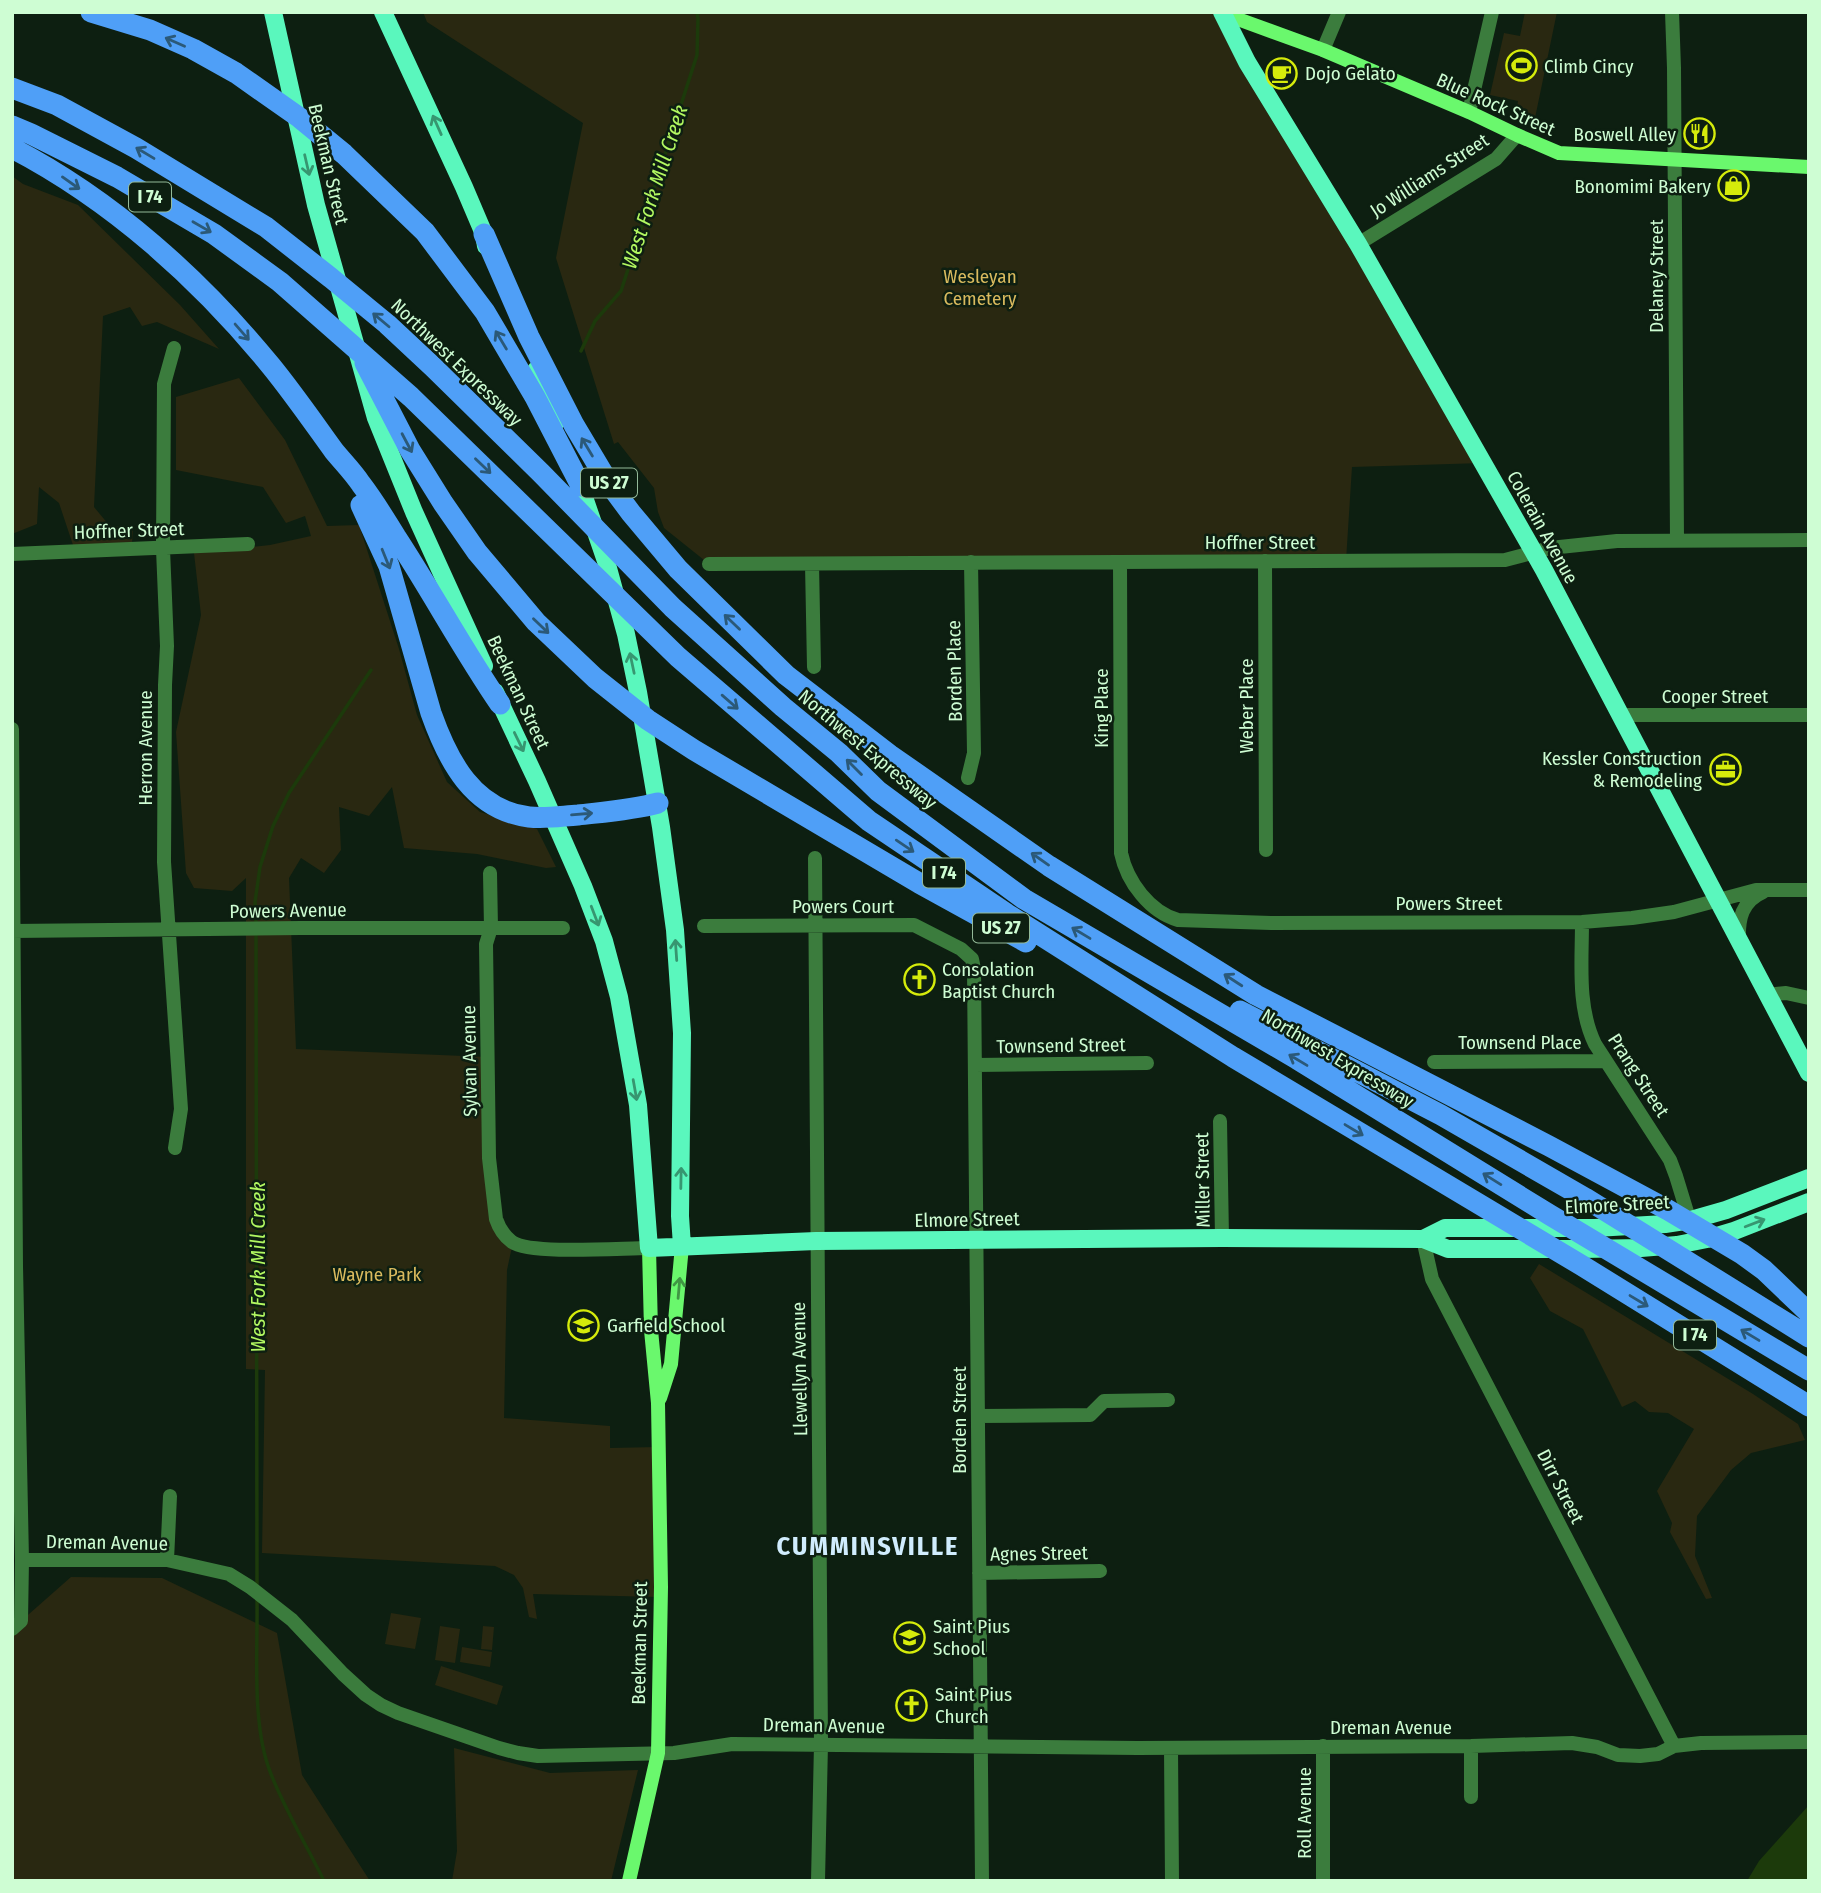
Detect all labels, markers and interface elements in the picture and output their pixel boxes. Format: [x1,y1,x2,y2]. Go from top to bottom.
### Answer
one-way arrow [165,35,187,48]
sports icon: Climb Cincy [1504,49,1538,83]
place label: Climb Cincy [1544,55,1634,78]
cafe icon: Dojo Gelato [1265,56,1299,90]
place label: Dojo Gelato [1305,62,1396,85]
street label: Blue Rock Street [1433,68,1559,141]
street label: Beekman Street [303,102,354,227]
water label: West Fork Mill Creek [616,102,694,272]
one-way arrow [429,115,443,136]
restaurant icon: Boswell Alley [1682,117,1716,151]
place label: Boswell Alley [1574,123,1677,146]
street label: Jo Williams Street [1366,128,1494,222]
one-way arrow [135,146,155,160]
one-way arrow [300,153,314,176]
shop icon: Bonomimi Bakery [1717,169,1751,203]
place label: Bonomimi Bakery [1574,175,1712,198]
one-way arrow [61,176,80,191]
road number: I 74 [129,182,171,212]
street label: Delaney Street [1645,218,1668,333]
one-way arrow [192,220,212,234]
park label: Wesleyan Cemetery [943,265,1017,310]
street label: Northwest Expressway [386,294,527,431]
one-way arrow [373,312,391,328]
one-way arrow [234,323,250,341]
one-way arrow [494,331,508,351]
one-way arrow [400,433,414,453]
one-way arrow [580,438,594,458]
one-way arrow [474,458,491,475]
street label: Colerain Avenue [1502,467,1583,588]
road number: US 27 [581,468,637,498]
street label: Hoffner Street [73,517,185,544]
street label: Hoffner Street [1205,531,1316,554]
one-way arrow [380,547,393,569]
one-way arrow [724,613,741,630]
one-way arrow [532,618,549,635]
street label: Borden Place [942,620,967,722]
street label: Beekman Street [482,632,555,754]
one-way arrow [625,652,639,675]
street label: Weber Place [1235,658,1258,754]
street label: King Place [1090,668,1113,748]
street label: Northwest Expressway [794,685,942,814]
street label: Cooper Street [1662,685,1769,708]
street label: Herron Avenue [134,690,157,806]
one-way arrow [720,694,738,710]
one-way arrow [512,731,526,752]
place label: Kessler Construction & Remodeling [1542,747,1702,792]
office icon: Kessler Construction & Remodeling [1708,752,1742,786]
one-way arrow [845,759,862,776]
one-way arrow [570,807,593,820]
one-way arrow [895,839,914,853]
one-way arrow [1031,852,1050,867]
road number: I 74 [923,858,965,888]
street label: Powers Street [1396,892,1503,915]
street label: Powers Court [792,895,895,918]
street label: Powers Avenue [229,898,347,923]
one-way arrow [589,905,602,927]
road number: US 27 [973,914,1029,943]
one-way arrow [1072,925,1092,939]
one-way arrow [669,940,682,962]
place label: Consolation Baptist Church [942,958,1055,1003]
church icon: Consolation Baptist Church [902,963,936,997]
one-way arrow [1224,973,1243,988]
street label: Northwest Expressway [1257,1004,1418,1113]
street label: Sylvan Avenue [457,1005,482,1117]
street label: Prang Street [1603,1029,1675,1122]
street label: Townsend Place [1458,1031,1582,1054]
street label: Townsend Street [996,1033,1127,1058]
one-way arrow [1289,1053,1309,1067]
one-way arrow [629,1078,642,1100]
one-way arrow [1344,1123,1364,1137]
street label: Miller Street [1190,1131,1215,1228]
one-way arrow [674,1167,688,1190]
one-way arrow [1483,1172,1503,1186]
water label: West Fork Mill Creek [245,1182,271,1352]
street label: Elmore Street [1564,1190,1671,1219]
street label: Elmore Street [914,1207,1021,1232]
one-way arrow [1744,1216,1766,1228]
park label: Wayne Park [333,1263,422,1286]
one-way arrow [673,1277,686,1299]
one-way arrow [1629,1294,1649,1308]
street label: Llewellyn Avenue [787,1302,812,1436]
school or university icon: Garfield School [567,1308,601,1342]
place label: Garfield School [607,1314,725,1337]
road number: I 74 [1674,1320,1716,1350]
one-way arrow [1741,1327,1761,1341]
street label: Borden Street [948,1366,971,1474]
street label: Dirr Street [1532,1445,1589,1528]
street label: Dreman Avenue [46,1530,168,1555]
district label: CUMMINSVILLE [777,1531,959,1562]
street label: Agnes Street [990,1541,1089,1566]
street label: Beekman Street [627,1580,652,1705]
place label: Saint Pius School [933,1615,1010,1660]
school or university icon: Saint Pius School [893,1620,927,1654]
place label: Saint Pius Church [935,1683,1012,1728]
church icon: Saint Pius Church [895,1688,929,1722]
street label: Dreman Avenue [763,1713,885,1738]
street label: Dreman Avenue [1330,1716,1452,1739]
street label: Roll Avenue [1293,1767,1316,1859]

